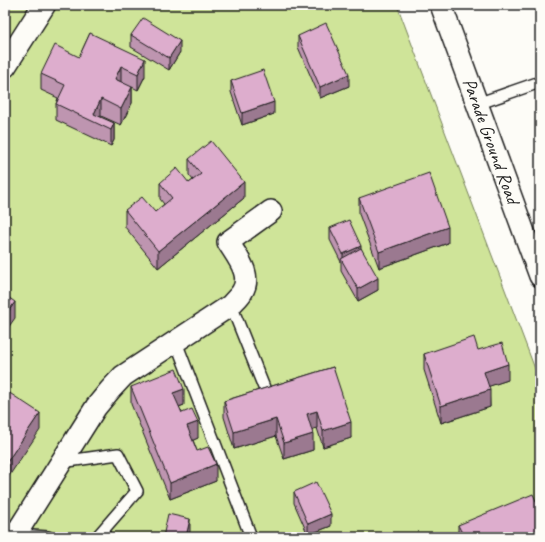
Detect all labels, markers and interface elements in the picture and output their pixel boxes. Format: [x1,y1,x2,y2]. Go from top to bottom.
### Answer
street label: Parade Ground Road [457,75,526,209]

